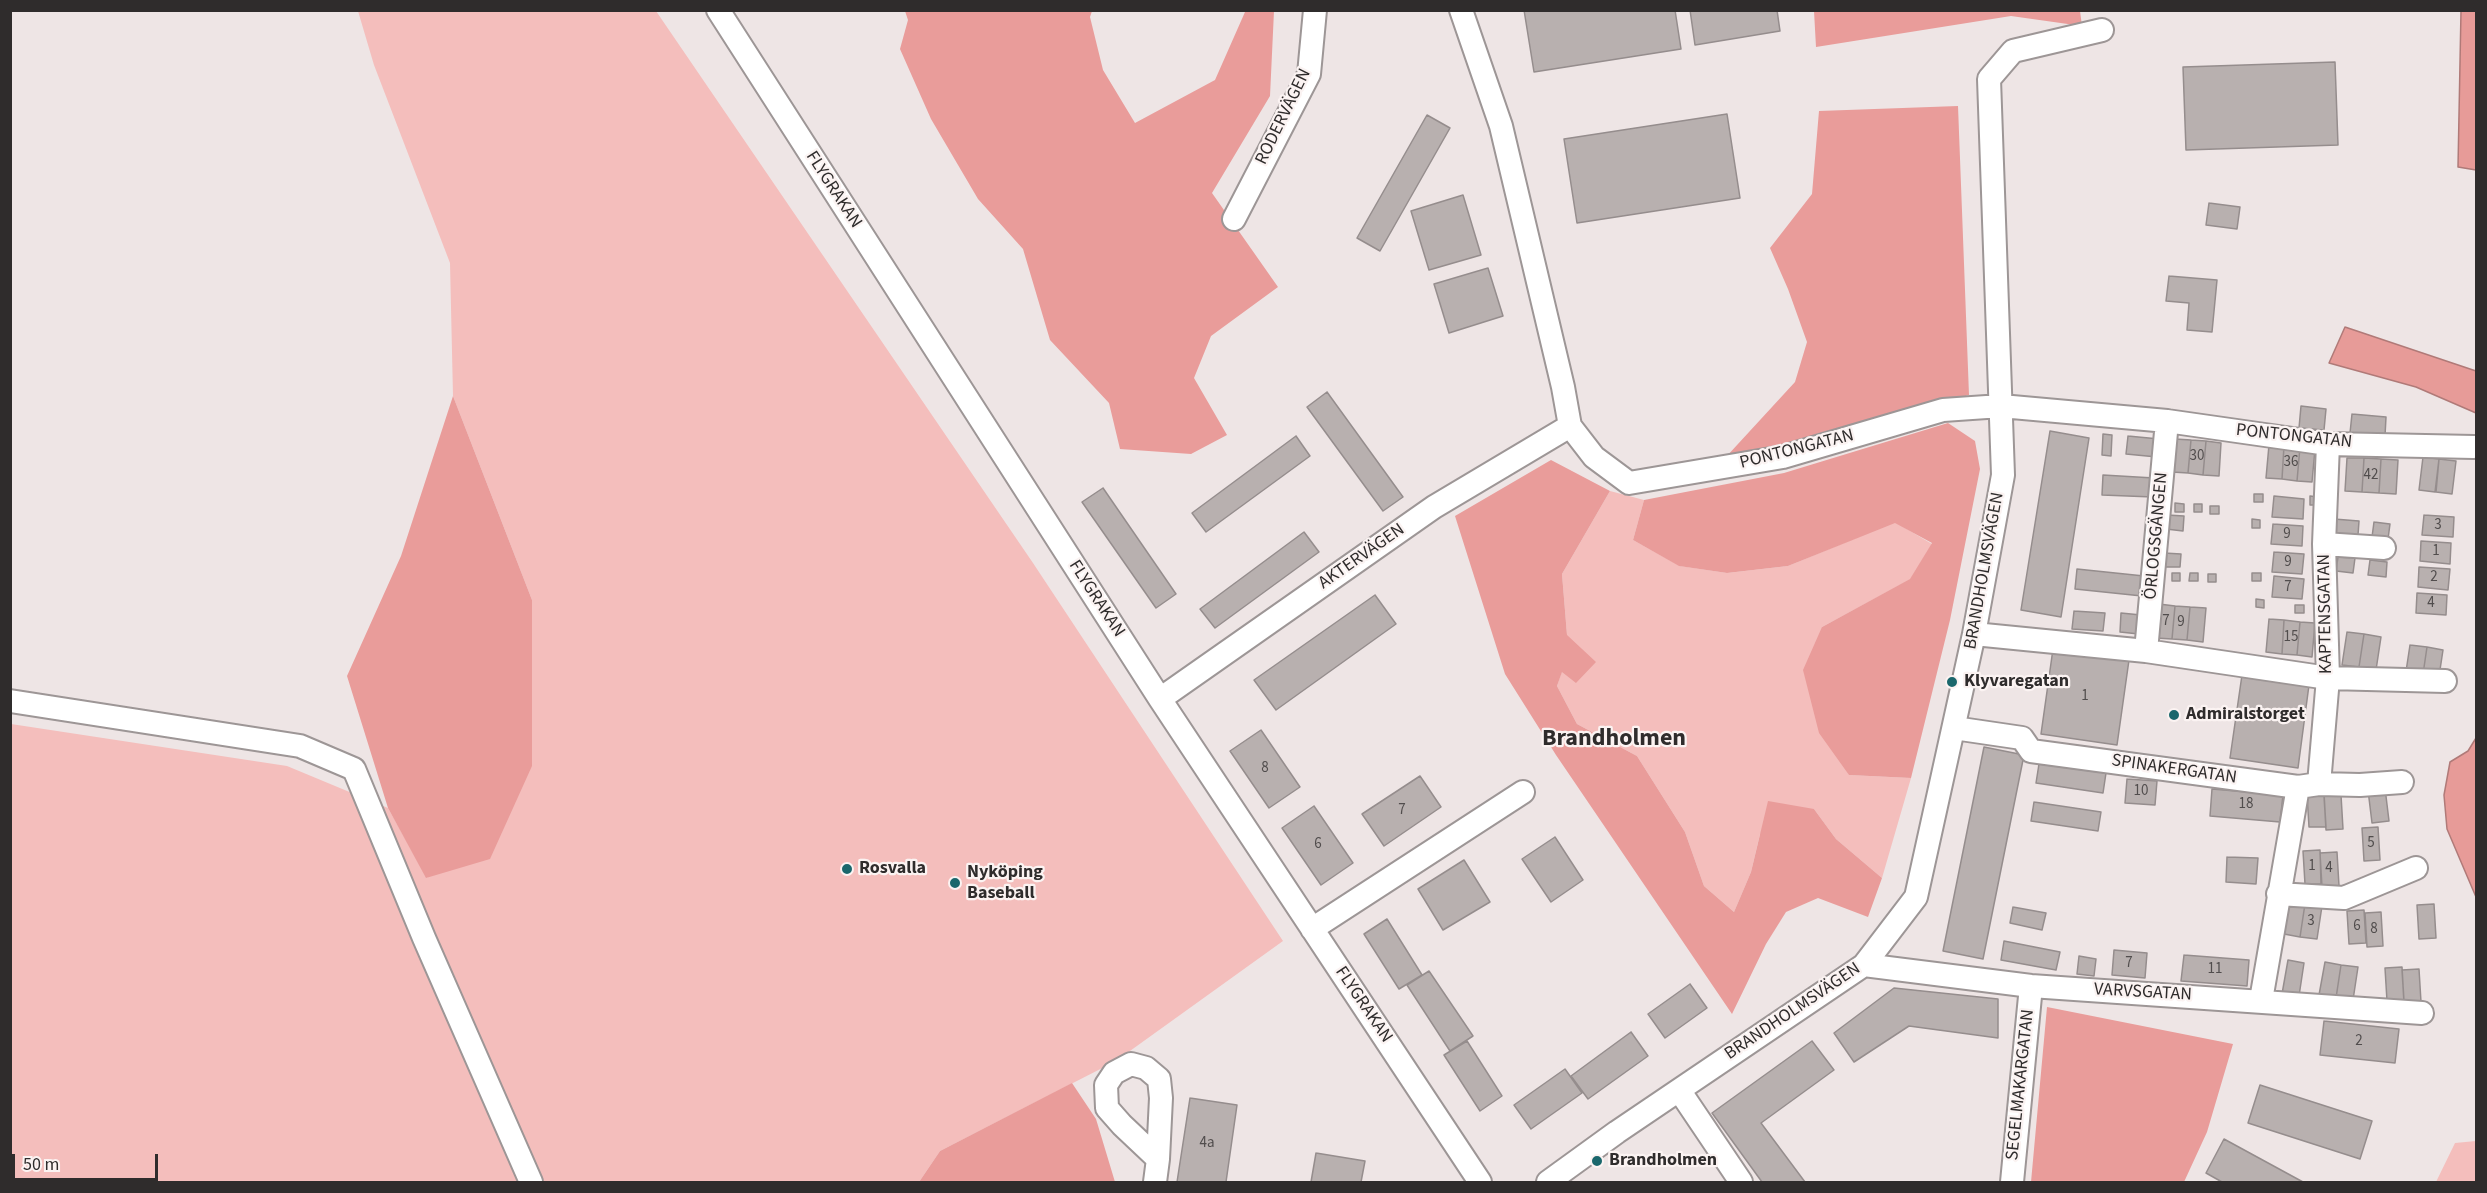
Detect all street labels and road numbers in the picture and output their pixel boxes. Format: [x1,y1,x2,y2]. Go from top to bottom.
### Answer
street label: RODERVÄGEN [1252,66,1316,168]
street label: FLYGRAKAN [800,148,866,232]
street label: PONTONGATAN [2235,420,2353,454]
street label: PONTONGATAN [1738,425,1856,475]
street label: ÖRLOGSGÄNGEN [2141,471,2173,601]
street label: BRANDHOLMSVÄGEN [1961,491,2009,651]
street label: AKTERVÄGEN [1315,519,1409,595]
street label: KAPTENSGATAN [2314,554,2338,674]
street label: FLYGRAKAN [1063,557,1129,641]
street label: SPINAKERGATAN [2110,751,2238,789]
street label: BRANDHOLMSVÄGEN [1721,959,1865,1065]
street label: FLYGRAKAN [1330,963,1396,1047]
street label: VARVSGATAN [2093,980,2193,1006]
street label: SEGELMAKARGATAN [2002,1008,2040,1162]

